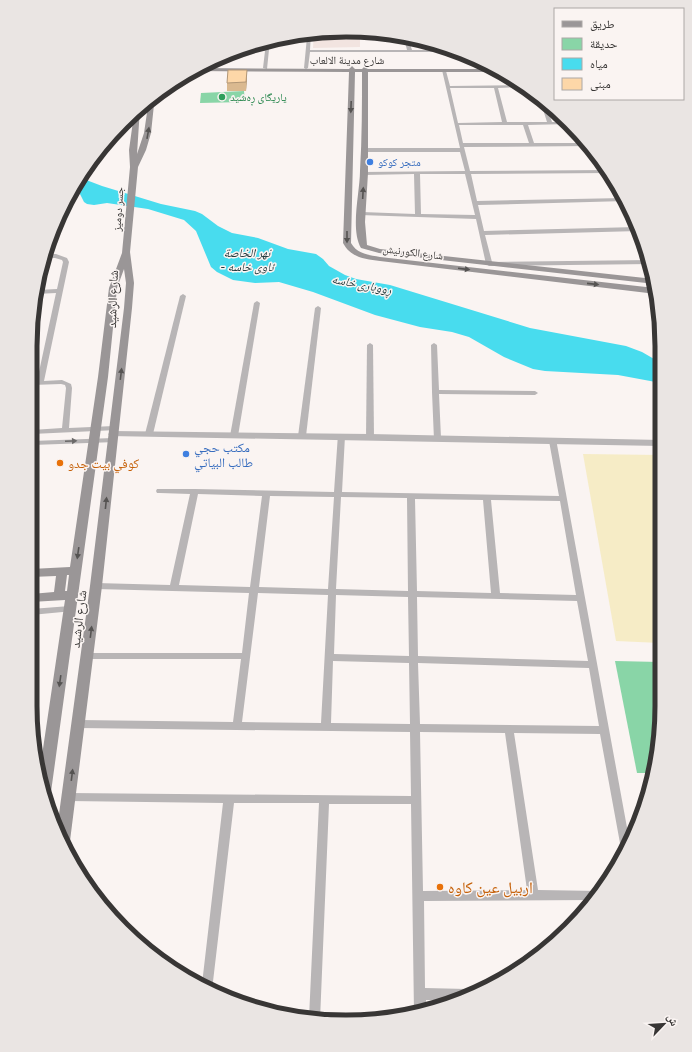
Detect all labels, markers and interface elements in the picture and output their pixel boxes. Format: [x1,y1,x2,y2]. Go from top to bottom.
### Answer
legend [554,8,684,100]
text: طريق [590,16,615,31]
text: حديقة [590,36,618,51]
street label: شارع مدينة الالعاب [310,53,384,67]
text: مياه [590,56,608,71]
text: مبنى [590,76,611,91]
place label: یاریگای ڕەشید [230,90,287,106]
marker: یاریگای ڕەشید [217,92,227,102]
one-way arrow [348,101,355,113]
one-way arrow [145,127,151,139]
place label: متجر كوكو [378,155,421,169]
marker: متجر كوكو [365,157,375,167]
street label: جسر دوميز [109,186,127,233]
one-way arrow [359,187,366,199]
one-way arrow [344,230,350,243]
street label: شارع الكورنيش [382,241,444,263]
water label: نهر الخاصة - ئاوی خاسە [221,245,276,275]
one-way arrow [458,266,470,272]
street label: شارع الرشيد [103,270,123,328]
water label: ڕووباری خاسە [330,271,394,300]
one-way arrow [587,281,599,287]
one-way arrow [118,368,124,380]
one-way arrow [65,438,77,445]
place label: مكتب حجي طالب البياتي [194,439,253,473]
marker: مكتب حجي طالب البياتي [181,449,191,459]
place label: كوفي بيت جدو [68,455,140,474]
marker: كوفي بيت جدو [55,458,65,468]
one-way arrow [102,497,109,509]
one-way arrow [75,547,81,559]
street label: شارع الرشيد [67,589,91,649]
one-way arrow [87,626,94,638]
one-way arrow [57,675,63,687]
one-way arrow [69,769,75,781]
place label: اربيل عين كاوه [448,878,533,898]
marker: اربيل عين كاوه [435,882,445,892]
north arrow [644,1004,684,1044]
text: ش [663,1012,682,1029]

